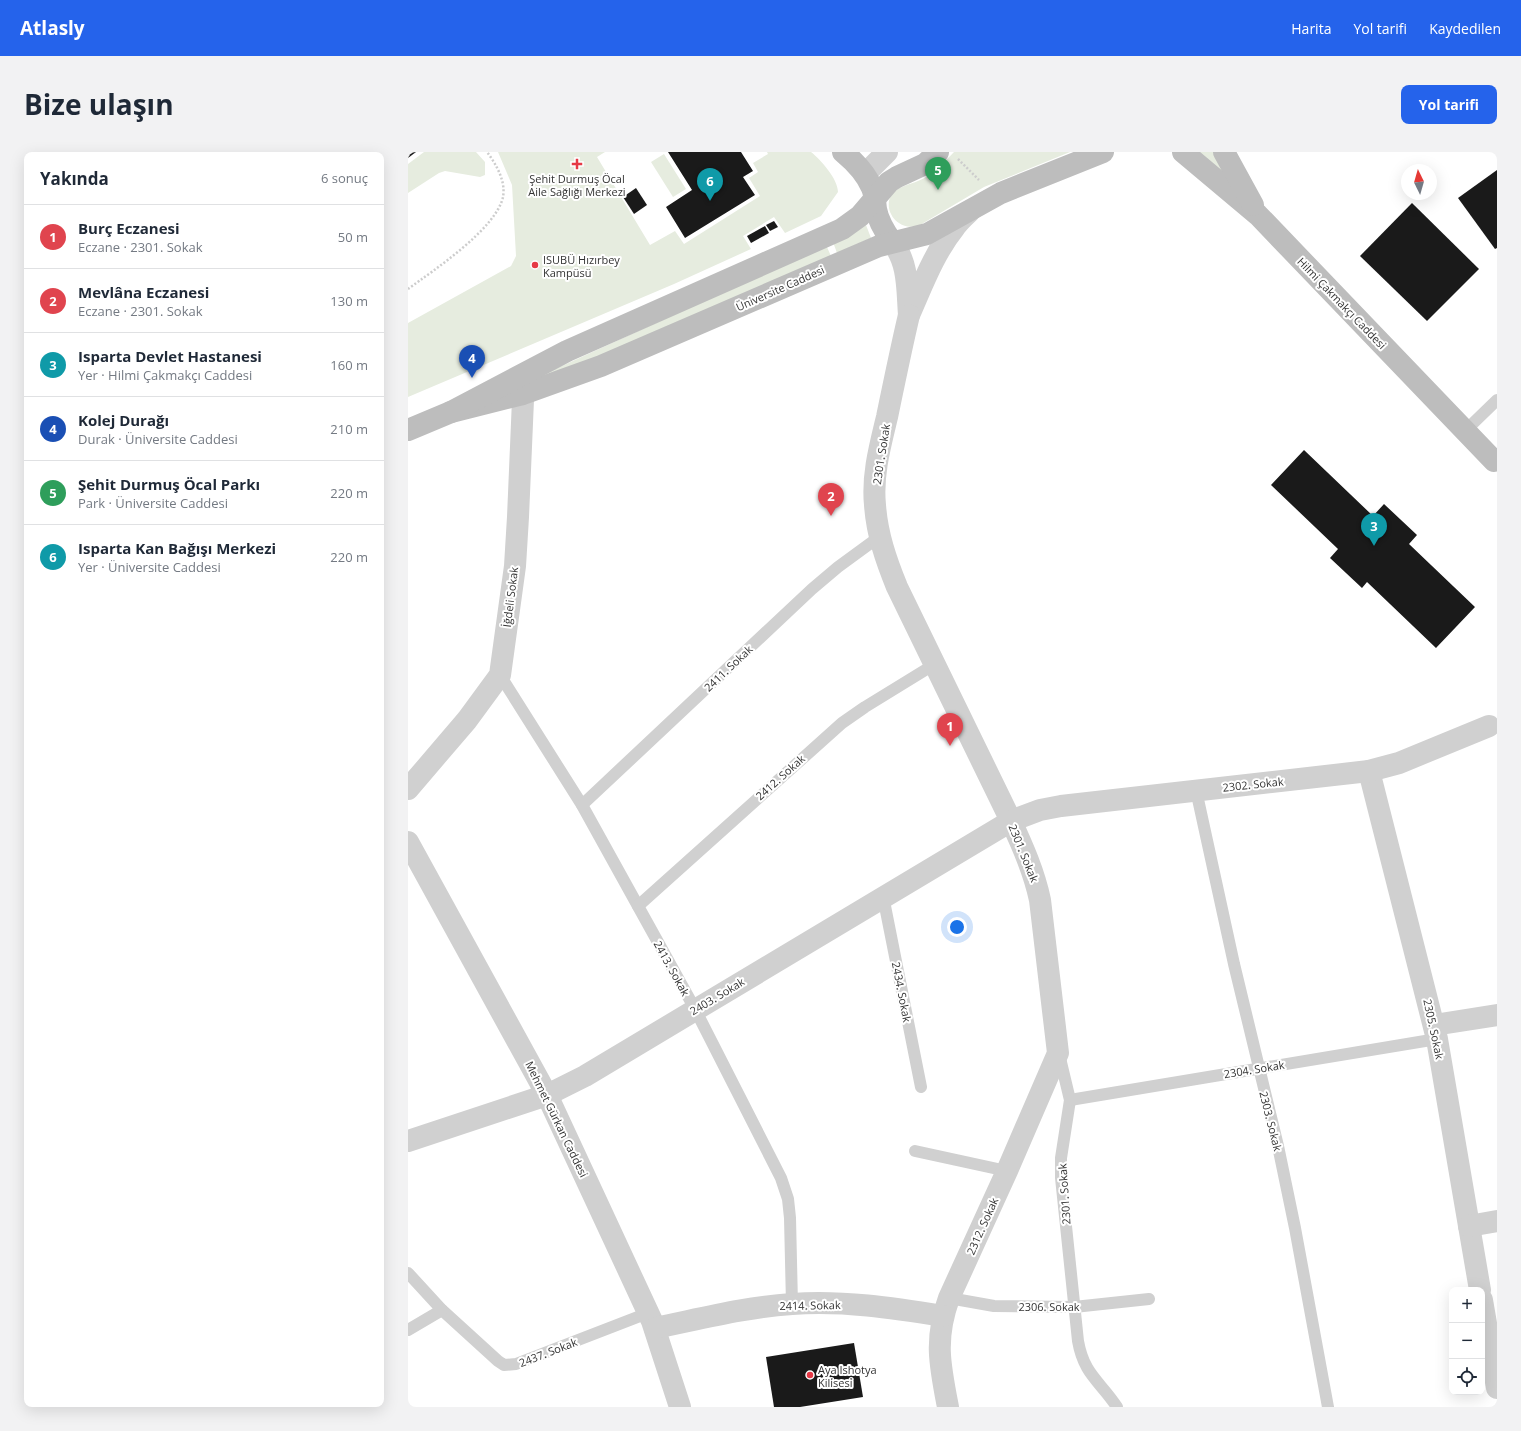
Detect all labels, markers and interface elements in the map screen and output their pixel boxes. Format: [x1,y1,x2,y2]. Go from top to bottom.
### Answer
text: Atlasly [20,15,85,41]
text: Harita [1291,19,1331,38]
text: Yol tarifi [1353,19,1407,38]
text: Kaydedilen [1429,19,1501,38]
text: Bize ulaşın [24,85,174,123]
button: Yol tarifi [1401,85,1497,124]
pin: 5 [925,157,951,190]
marker: Şehit Durmuş Öcal Aile Sağlığı Merkezi [571,158,583,170]
north arrow [1401,164,1437,200]
text: Yakında [40,167,109,190]
pin: 6 [697,168,723,201]
text: 6 sonuç [321,169,368,187]
place label: Şehit Durmuş Öcal Aile Sağlığı Merkezi [528,171,626,199]
text: Burç Eczanesi [78,218,180,238]
text: 1 [49,228,57,246]
text: 50 m [338,228,368,246]
text: Eczane · 2301. Sokak [78,238,203,256]
place label: ISUBÜ Hızırbey Kampüsü [543,252,620,280]
street label: Hilmi Çakmakçı Caddesi [1294,254,1390,352]
marker: ISUBÜ Hızırbey Kampüsü [530,260,540,270]
street label: Üniversite Caddesi [733,262,827,314]
text: Mevlâna Eczanesi [78,282,209,302]
text: 2 [49,292,57,310]
text: 130 m [330,292,368,310]
text: Eczane · 2301. Sokak [78,302,203,320]
pin: 4 [459,345,485,378]
text: Isparta Devlet Hastanesi [78,346,262,366]
text: 3 [49,356,57,374]
text: 160 m [330,356,368,374]
text: Yer · Hilmi Çakmakçı Caddesi [78,366,252,384]
text: Kolej Durağı [78,410,169,430]
text: 4 [49,420,57,438]
text: 210 m [330,420,368,438]
street label: 2301. Sokak [869,422,893,485]
text: Durak · Üniversite Caddesi [78,430,238,448]
text: Şehit Durmuş Öcal Parkı [78,474,260,494]
pin: 2 [818,483,844,516]
text: 5 [49,484,57,502]
text: 220 m [330,484,368,502]
text: Park · Üniversite Caddesi [78,494,228,512]
pin: 3 [1361,513,1387,546]
text: Isparta Kan Bağışı Merkezi [78,538,276,558]
text: 6 [49,548,57,566]
text: 220 m [330,548,368,566]
text: Yer · Üniversite Caddesi [78,558,221,576]
street label: İğdeli Sokak [499,566,521,628]
street label: 2411. Sokak [700,641,756,694]
pin: 1 [937,713,963,746]
street label: 2412. Sokak [752,751,808,803]
street label: 2302. Sokak [1222,773,1284,795]
street label: 2301. Sokak [1006,822,1043,884]
your location [947,917,967,937]
street label: 2413. Sokak [651,938,694,999]
street label: 2434. Sokak [889,961,915,1024]
street label: 2403. Sokak [687,974,747,1018]
street label: 2305. Sokak [1420,997,1448,1061]
street label: 2304. Sokak [1223,1057,1286,1081]
street label: Mehmet Gürkan Caddesi [522,1058,592,1180]
street label: 2303. Sokak [1256,1089,1286,1153]
street label: 2301. Sokak [1054,1163,1074,1225]
street label: 2312. Sokak [963,1195,1001,1257]
map controls [1449,1287,1485,1395]
button: + [1449,1287,1485,1323]
street label: 2414. Sokak [779,1297,841,1313]
street label: 2306. Sokak [1018,1299,1080,1314]
button: − [1449,1323,1485,1359]
street label: 2437. Sokak [517,1334,579,1370]
button: locate [1449,1359,1485,1395]
place label: Aya Ishotya Kilisesi [818,1362,877,1390]
marker: Aya Ishotya Kilisesi [805,1370,815,1380]

